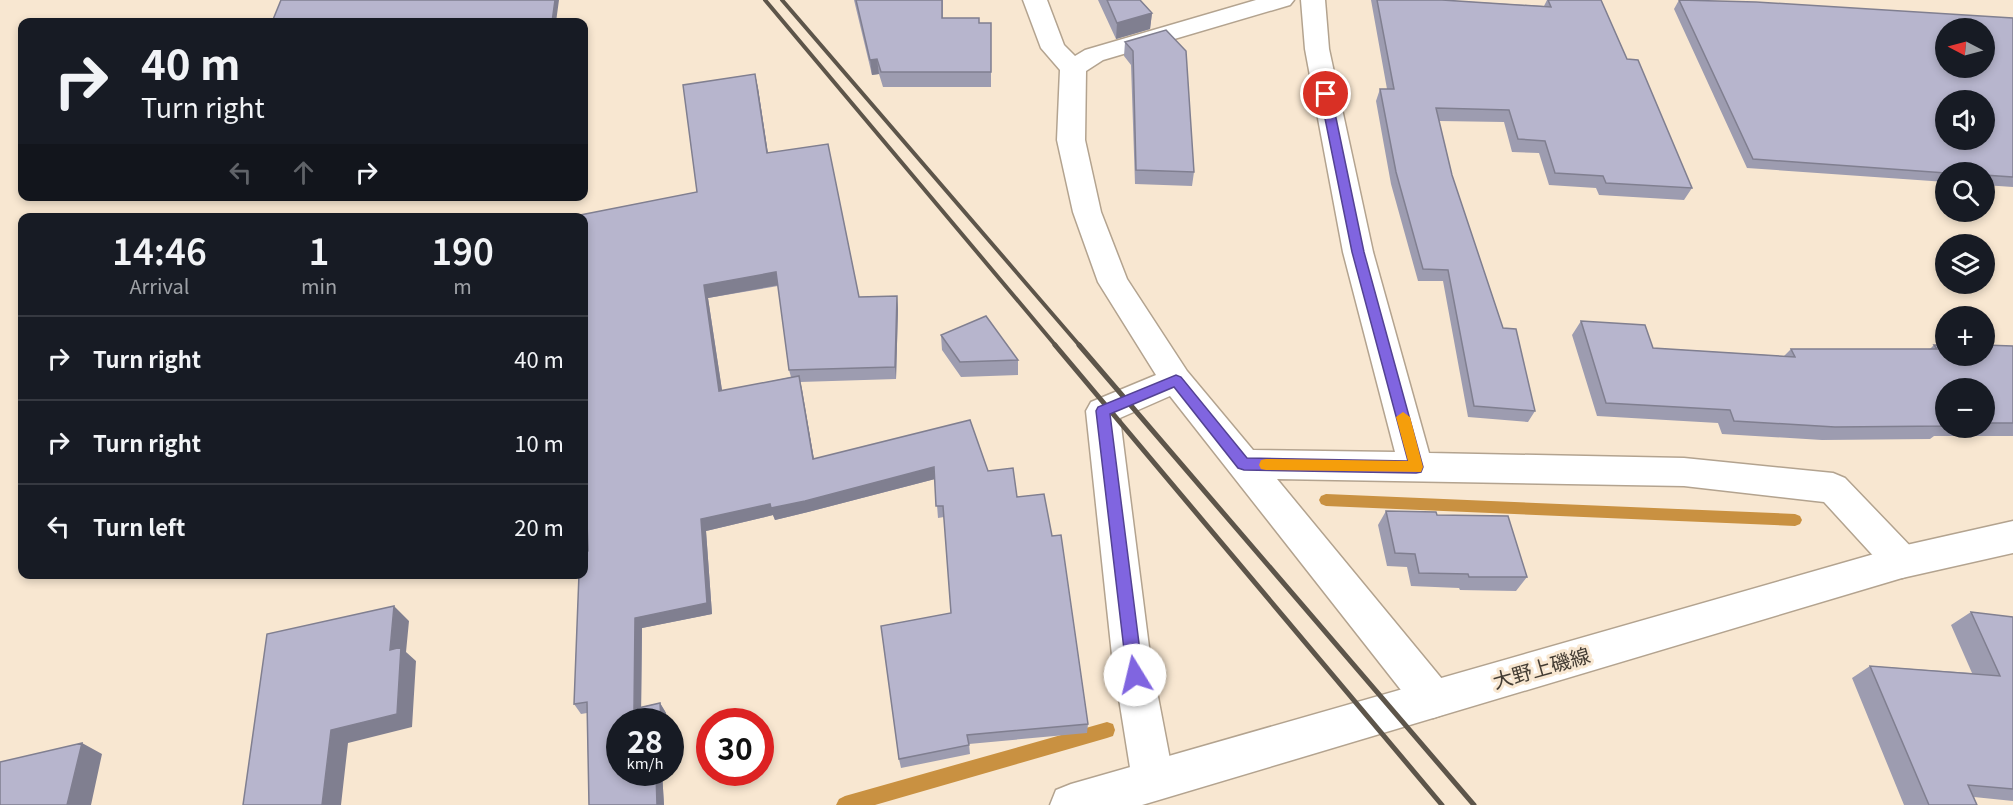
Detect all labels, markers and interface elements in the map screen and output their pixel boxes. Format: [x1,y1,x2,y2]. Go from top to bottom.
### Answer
north arrow [1935,18,1995,78]
map controls [1935,18,1995,438]
text: 40 m [141,31,241,92]
icon: right [42,42,120,120]
pin [1300,68,1351,119]
icon: arrive [1309,77,1342,110]
text: Turn right [141,87,265,126]
button: sound [1935,90,1995,150]
icon: left [224,156,257,189]
icon: ahead [287,156,320,189]
icon: right [350,156,383,189]
button: search [1935,162,1995,222]
text: 14:46 [112,223,207,275]
text: 1 [309,223,329,275]
text: 190 [431,223,494,275]
button: layers [1935,234,1995,294]
text: Arrival [129,271,189,300]
text: min [301,271,337,300]
text: m [453,271,472,300]
button: + [1935,306,1995,366]
icon: right [42,342,75,375]
text: Turn right [93,342,201,374]
text: 40 m [514,342,564,374]
button: − [1935,378,1995,438]
icon: right [42,426,75,459]
text: Turn right [93,426,201,458]
text: 10 m [514,426,564,458]
icon: left [42,510,75,543]
text: Turn left [93,510,185,542]
text: 20 m [514,510,564,542]
street label: 大野上磯線 [1489,639,1593,695]
position arrow [1103,643,1167,707]
speed limit sign: 30 [696,708,774,786]
text: 28 [627,718,663,762]
text: km/h [626,752,664,773]

